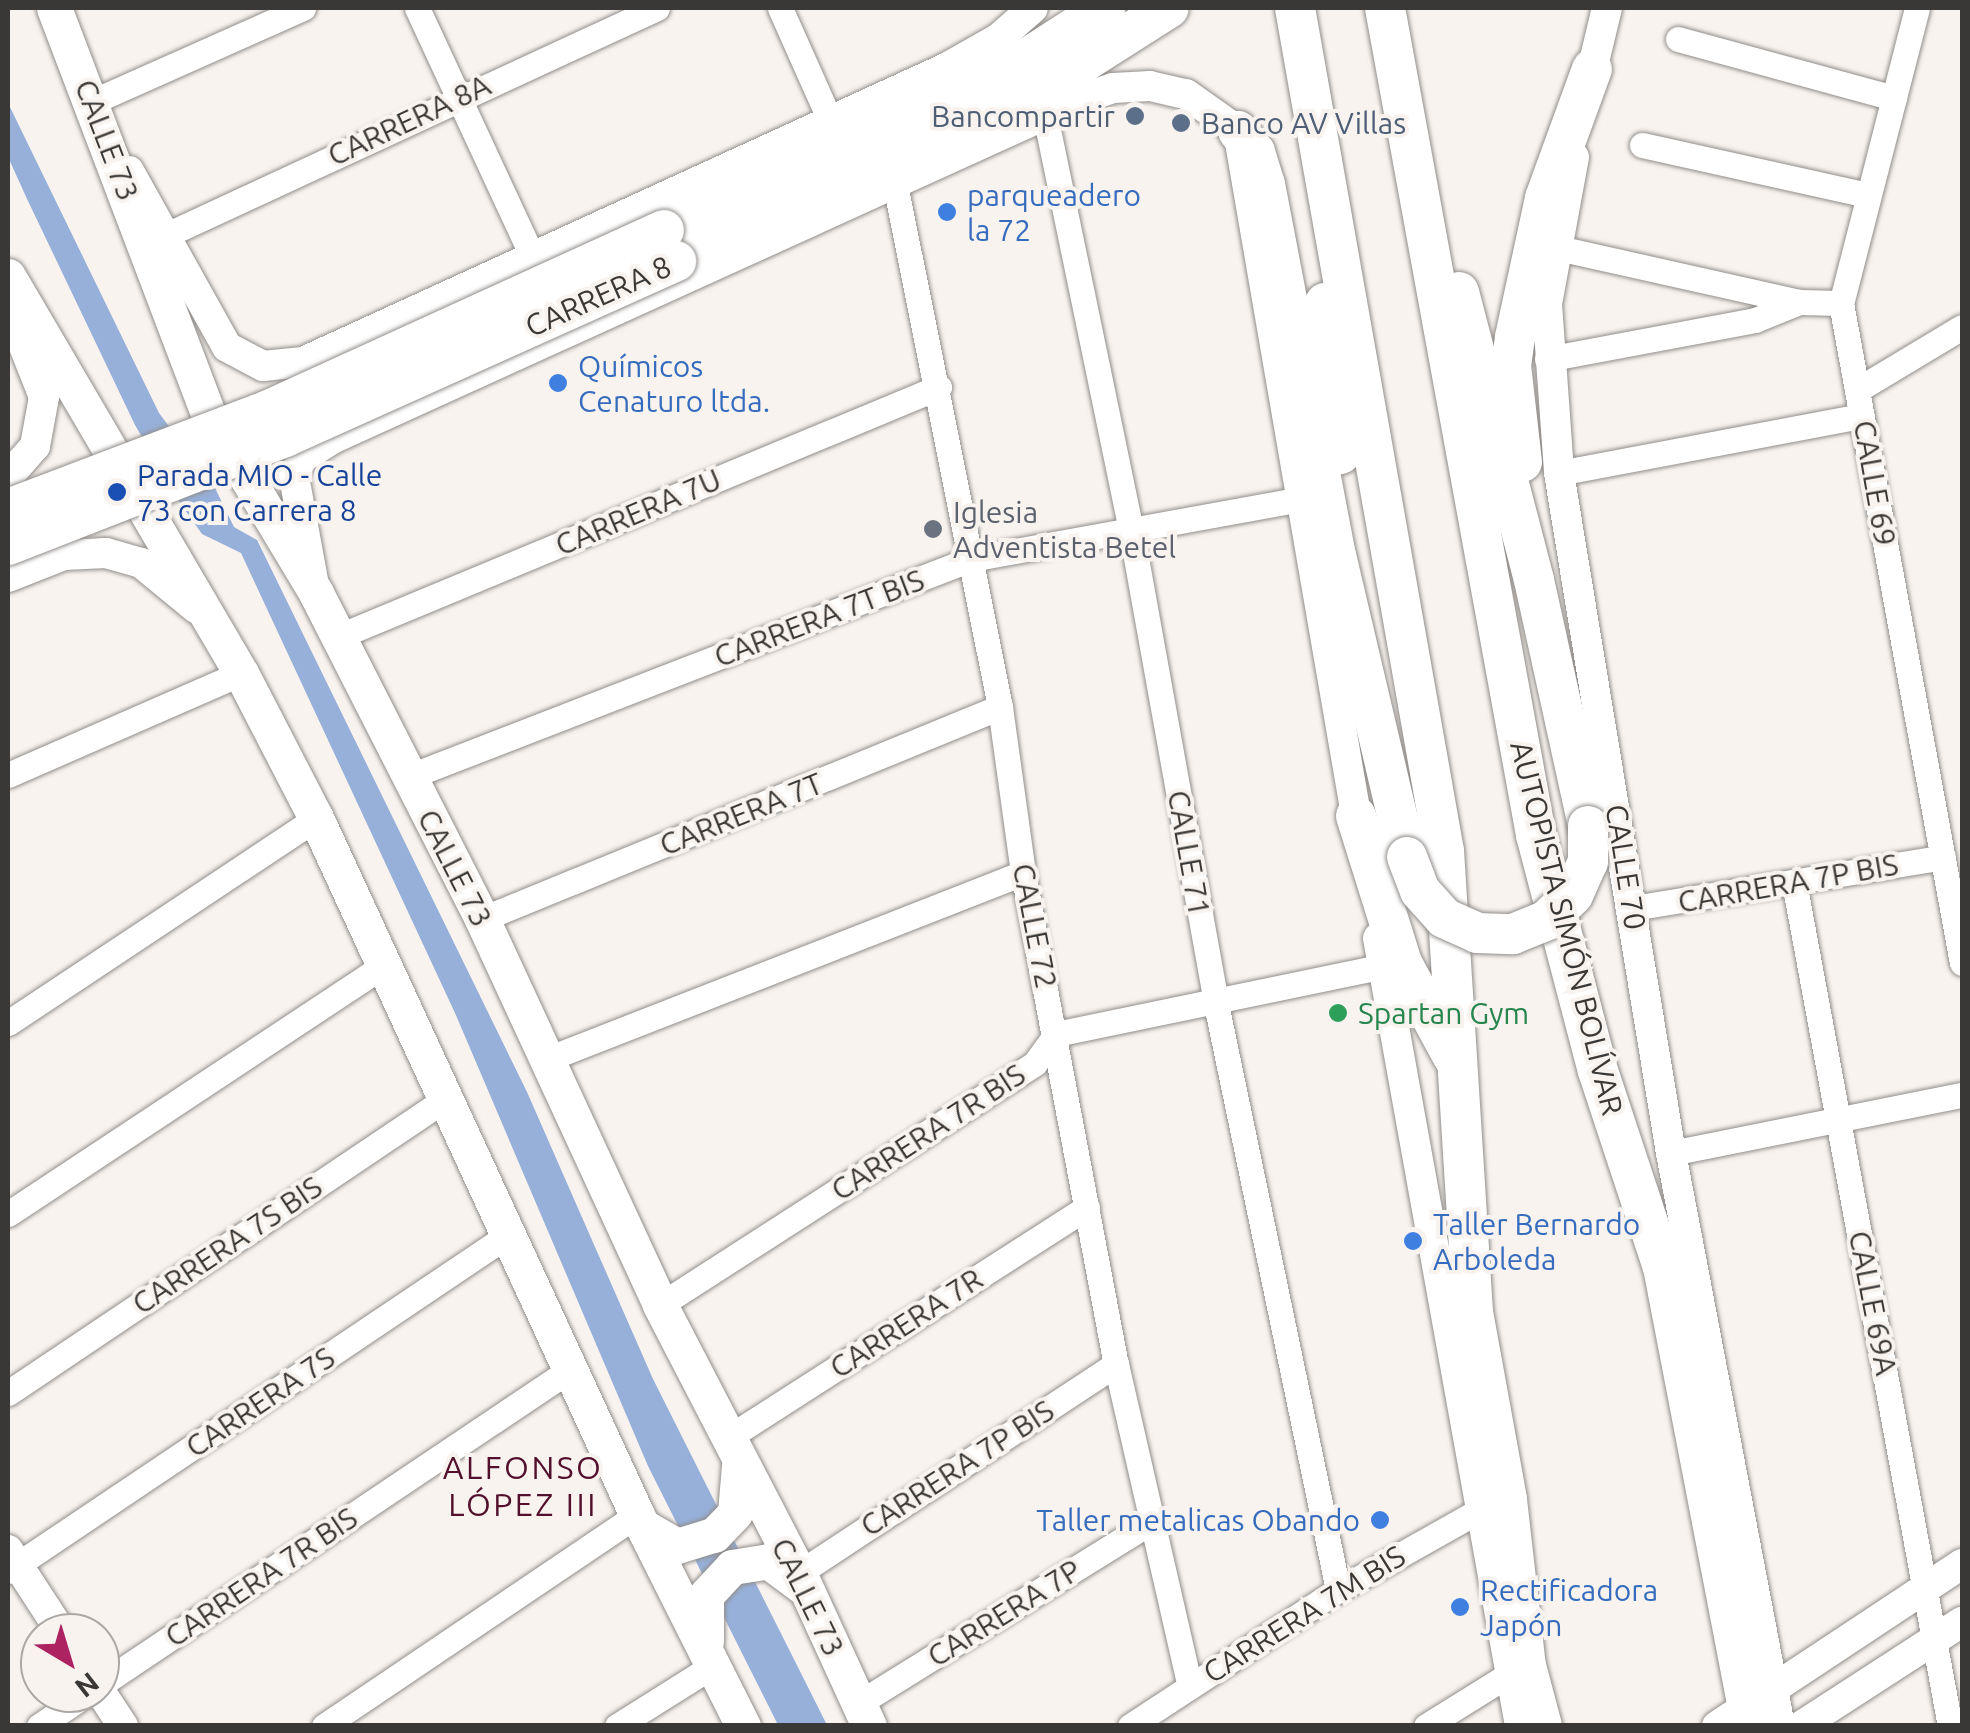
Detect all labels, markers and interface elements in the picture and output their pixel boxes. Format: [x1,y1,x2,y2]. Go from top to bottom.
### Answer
street label: CARRERA 8A [322,67,496,173]
street label: CALLE 73 [68,74,146,206]
place label: Bancompartir [931,98,1115,134]
marker: Bancompartir [1124,105,1146,127]
place label: Banco AV Villas [1201,105,1406,141]
marker: Banco AV Villas [1170,112,1192,134]
place label: parqueadero la 72 [967,177,1141,248]
marker: parqueadero la 72 [936,201,958,223]
street label: CARRERA 8 [520,248,676,344]
place label: Químicos Cenaturo ltda. [578,348,770,418]
marker: Químicos Cenaturo ltda. [547,372,569,394]
street label: CALLE 69 [1846,418,1904,548]
place label: Parada MIO - Calle 73 con Carrera 8 [137,457,382,528]
street label: CARRERA 7U [550,461,726,563]
marker: Parada MIO - Calle 73 con Carrera 8 [106,481,128,503]
place label: Iglesia Adventista Betel [953,494,1176,564]
marker: Iglesia Adventista Betel [922,518,944,540]
street label: CARRERA 7T BIS [709,561,929,675]
street label: AUTOPISTA SIMÓN BOLÍVAR [1503,737,1631,1119]
street label: CARRERA 7T [654,765,828,863]
street label: CALLE 71 [1160,788,1218,918]
street label: CALLE 70 [1598,802,1654,932]
street label: CALLE 73 [410,803,500,933]
street label: CARRERA 7P BIS [1675,846,1901,920]
street label: CALLE 72 [1005,860,1065,992]
place label: Spartan Gym [1358,995,1529,1031]
marker: Spartan Gym [1327,1002,1349,1024]
street label: CARRERA 7R BIS [824,1056,1032,1208]
street label: CARRERA 7S BIS [125,1168,329,1322]
place label: Taller Bernardo Arboleda [1433,1206,1640,1276]
street label: CALLE 69A [1841,1228,1905,1378]
marker: Taller Bernardo Arboleda [1402,1230,1424,1252]
street label: CARRERA 7R [823,1260,989,1386]
street label: CARRERA 7S [179,1339,341,1465]
street label: CARRERA 7P BIS [854,1392,1060,1544]
district label: ALFONSO LÓPEZ III [443,1449,603,1524]
street label: CARRERA 7R BIS [158,1500,364,1654]
place label: Taller metalicas Obando [1036,1502,1360,1538]
marker: Taller metalicas Obando [1369,1509,1391,1531]
street label: CALLE 73 [764,1532,852,1662]
street label: CARRERA 7M BIS [1196,1538,1412,1690]
street label: CARRERA 7P [921,1552,1087,1674]
place label: Rectificadora Japón [1480,1572,1658,1642]
marker: Rectificadora Japón [1449,1596,1471,1618]
north arrow [20,1613,120,1713]
text: N [70,1667,105,1704]

